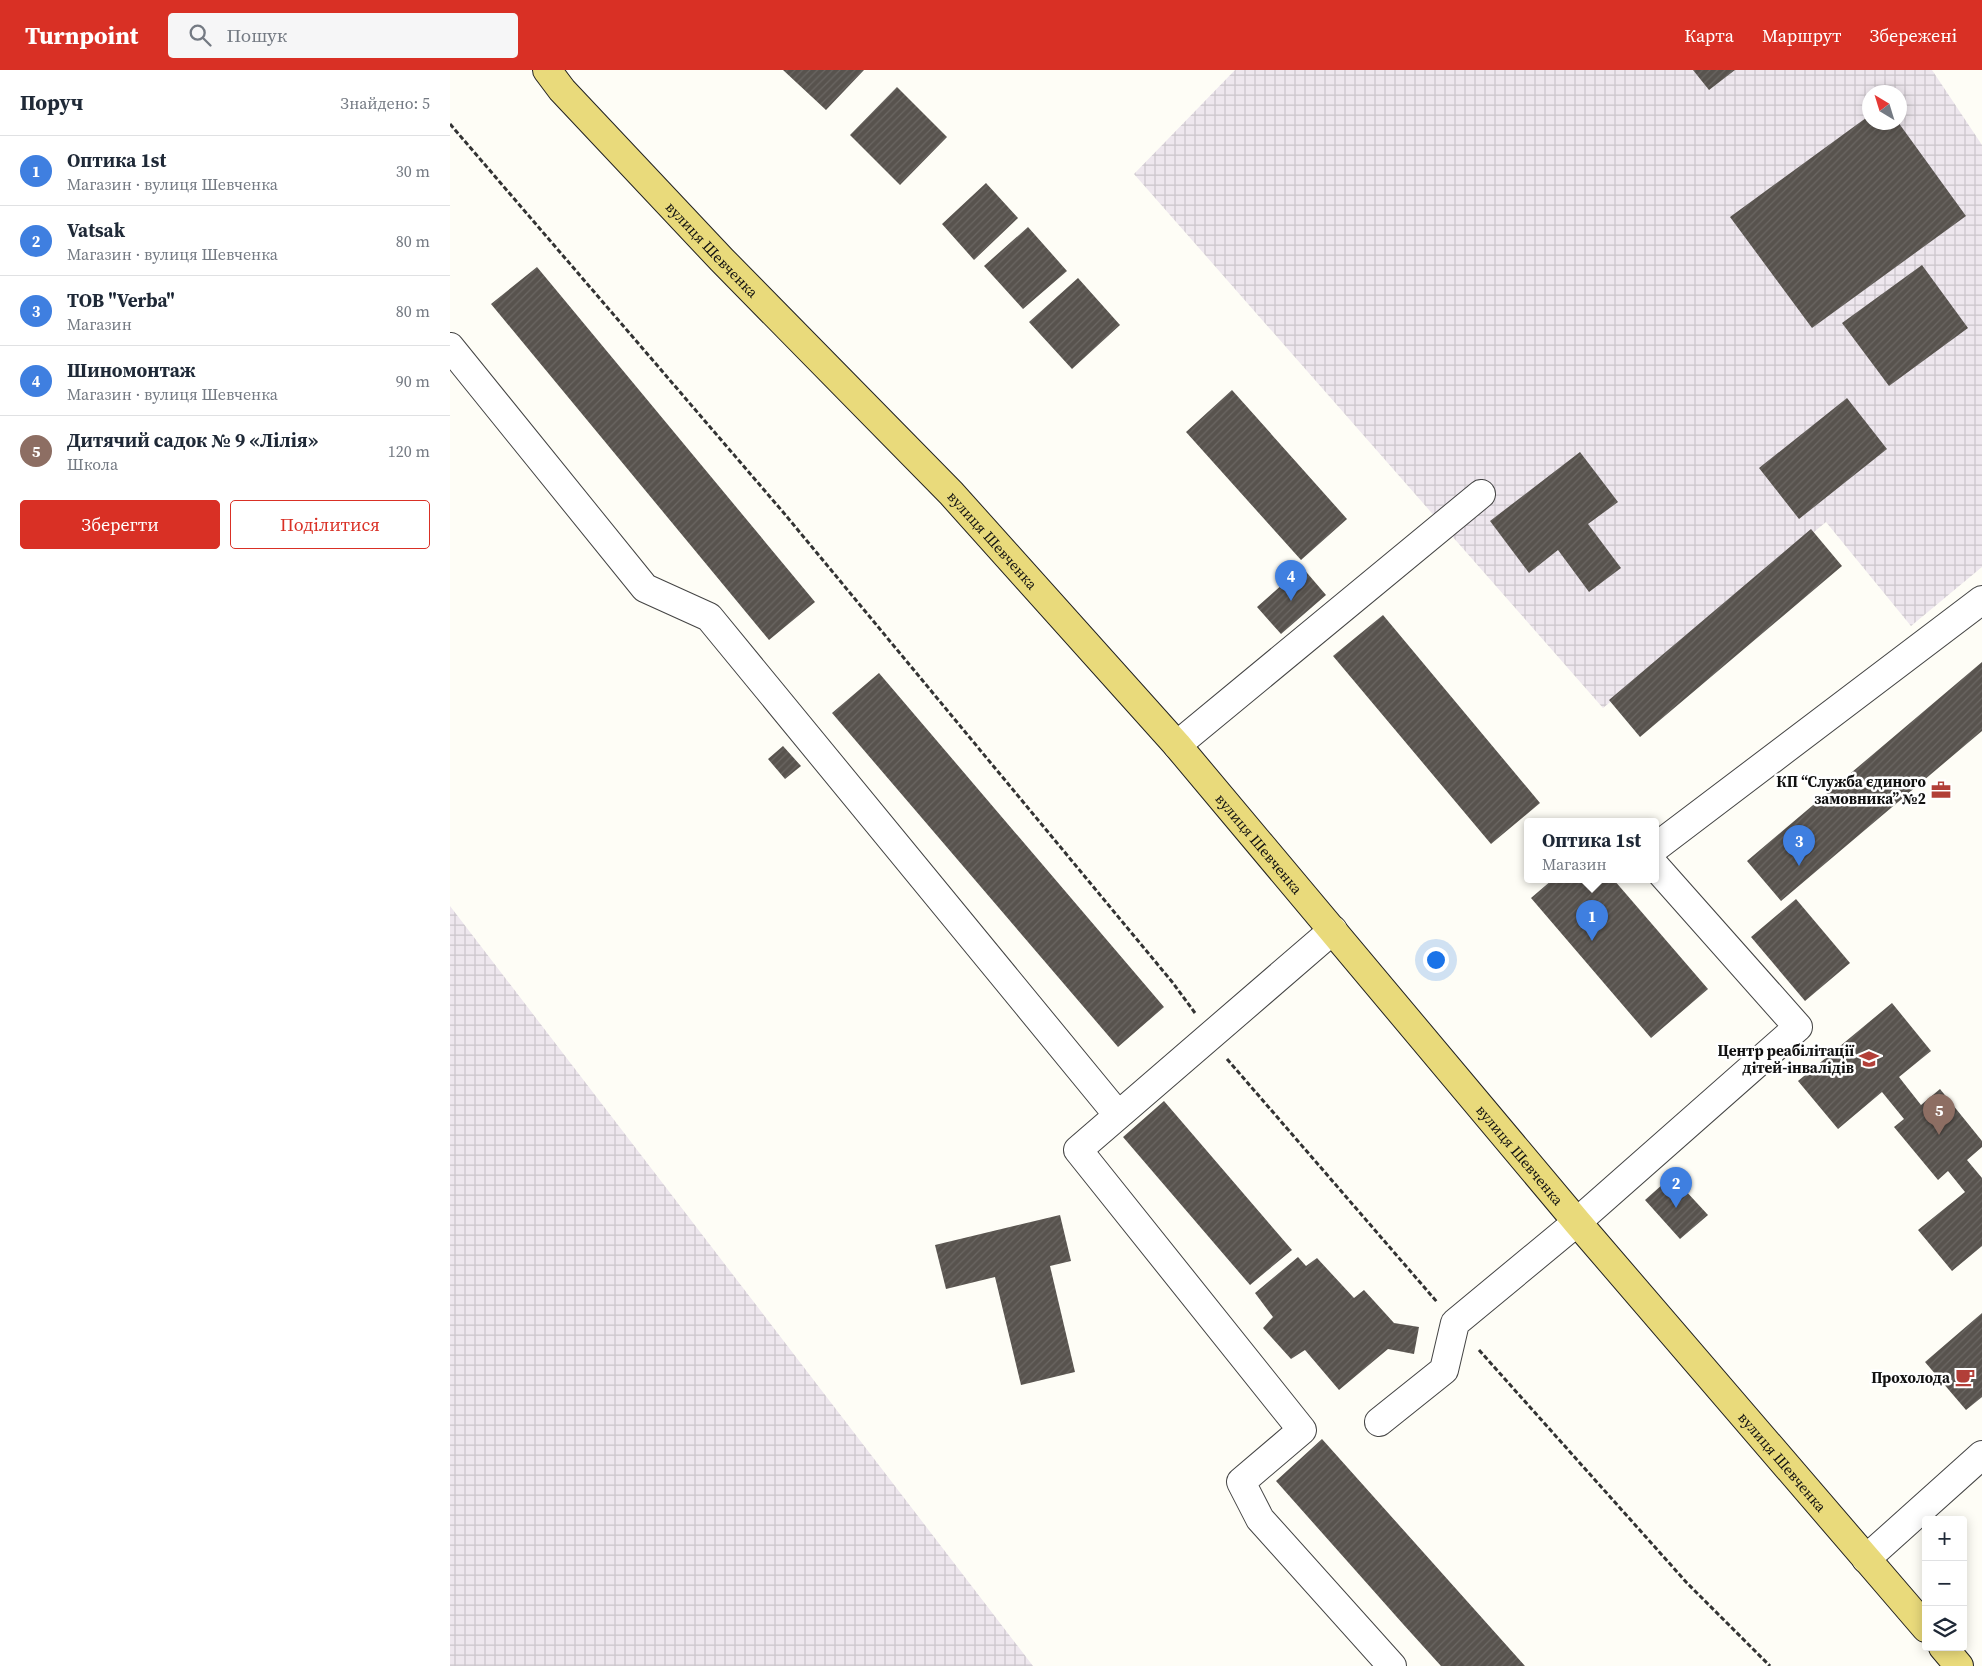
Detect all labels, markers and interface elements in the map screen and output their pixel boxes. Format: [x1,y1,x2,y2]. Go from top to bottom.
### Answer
search box [168,13,518,58]
text: Turnpoint [25,19,138,52]
icon: search [186,21,214,49]
text: Пошук [226,22,287,48]
text: Карта [1684,23,1734,48]
text: Маршрут [1762,23,1841,48]
text: Збережені [1869,23,1957,48]
north arrow [1862,85,1907,130]
text: Поруч [20,88,83,117]
text: Знайдено: 5 [340,92,430,114]
text: Оптика 1st [67,147,166,173]
text: 1 [32,160,40,182]
text: 30 m [396,160,430,182]
text: Магазин · вулиця Шевченка [67,173,278,195]
street label: вулиця Шевченка [661,197,764,302]
text: Vatsak [67,217,125,243]
text: 2 [32,230,40,252]
text: 80 m [396,230,430,252]
text: Магазин · вулиця Шевченка [67,243,278,265]
text: ТОВ "Verba" [67,287,175,313]
text: 3 [32,300,40,322]
text: 80 m [396,300,430,322]
text: Магазин [67,313,132,335]
text: Шиномонтаж [67,357,196,383]
text: 4 [32,370,40,392]
text: 90 m [396,370,430,392]
text: Магазин · вулиця Шевченка [67,383,278,405]
text: Дитячий садок № 9 «Лілія» [67,427,318,453]
text: 5 [32,440,40,462]
text: 120 m [388,440,430,462]
text: Школа [67,453,118,475]
street label: вулиця Шевченка [943,486,1043,594]
button: Зберегти [20,500,220,549]
button: Поділитися [230,500,430,549]
pin: 4 [1275,560,1307,601]
place label: КП “Служба єдиного замовника” №2 [1776,771,1927,809]
office icon: КП “Служба єдиного замовника” №2 [1930,779,1952,801]
street label: вулиця Шевченка [1211,788,1308,899]
popup [1524,818,1659,883]
pin: 3 [1783,825,1815,866]
text: Оптика 1st [1542,827,1641,853]
text: Магазин [1542,853,1607,875]
pin: 1 [1576,900,1608,941]
your location [1423,947,1449,973]
place label: Центр реабілітації дітей-інвалідів [1718,1040,1854,1078]
school or university icon: Центр реабілітації дітей-інвалідів [1858,1048,1880,1070]
pin: 5 [1923,1094,1955,1135]
street label: вулиця Шевченка [1472,1100,1569,1210]
pin: 2 [1660,1167,1692,1208]
cafe icon: Прохолода [1954,1366,1976,1388]
place label: Прохолода [1871,1367,1951,1388]
street label: вулиця Шевченка [1734,1407,1832,1516]
map controls [1922,1516,1967,1651]
button: + [1922,1516,1967,1561]
button: − [1922,1561,1967,1606]
button: layers [1922,1606,1967,1651]

